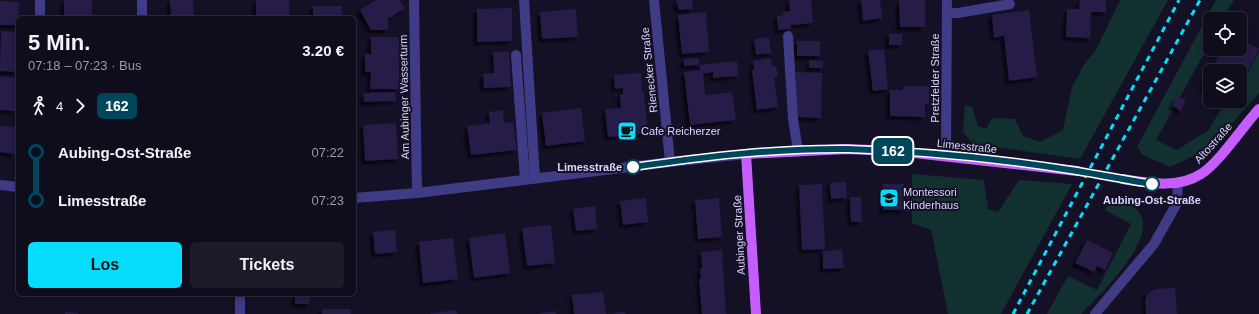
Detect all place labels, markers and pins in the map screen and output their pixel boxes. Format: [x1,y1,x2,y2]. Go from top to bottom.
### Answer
cafe icon: Cafe Reicherzer [616,120,638,142]
place label: Cafe Reicherzer [641,125,721,137]
marker: Limesstraße [625,159,641,175]
place label: Limesstraße [557,161,622,173]
marker: Aubing-Ost-Straße [1144,176,1160,192]
place label: Montessori Kinderhaus [903,186,959,211]
school or university icon: Montessori Kinderhaus [878,187,900,209]
place label: Aubing-Ost-Straße [1103,194,1201,206]

